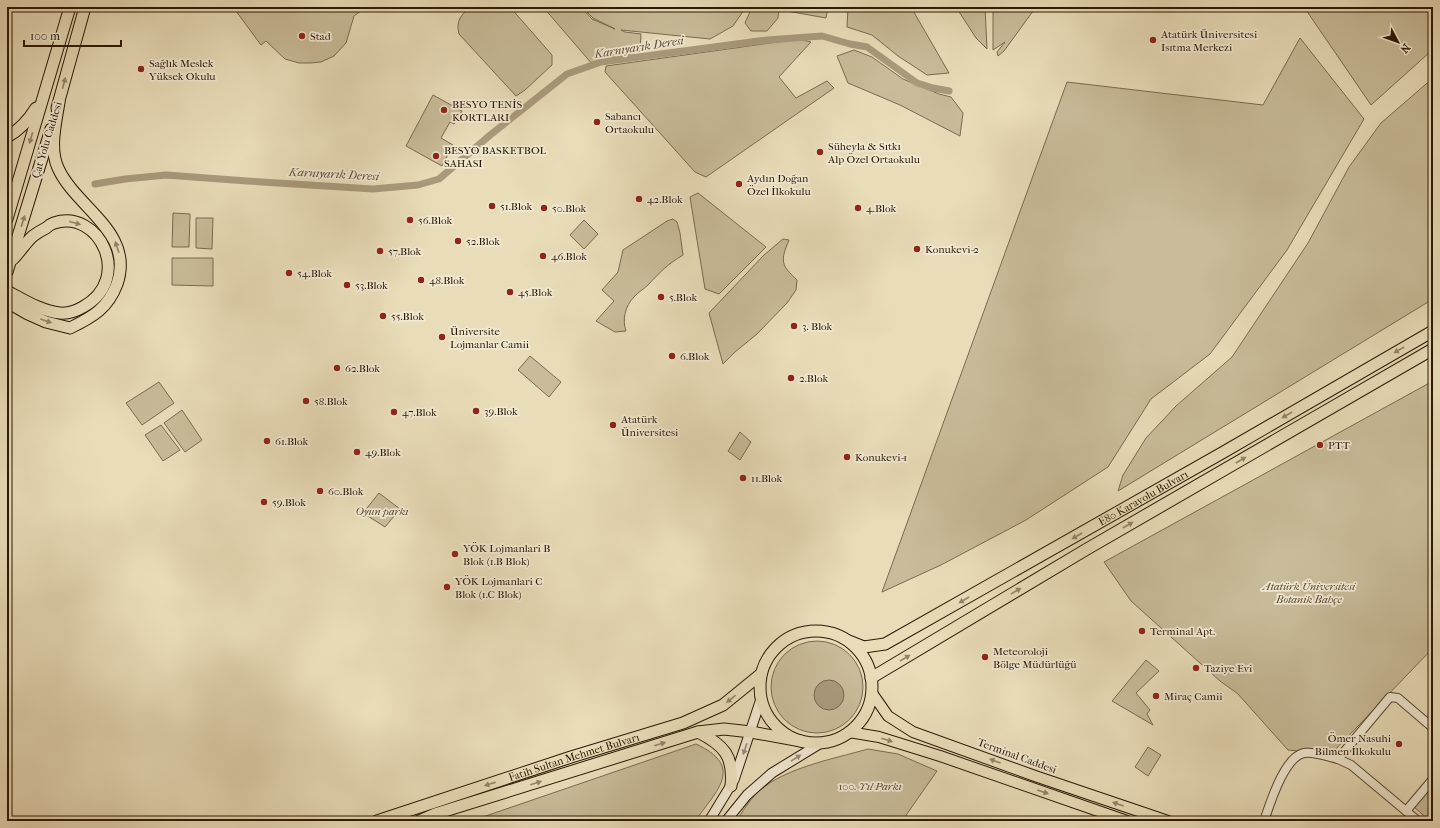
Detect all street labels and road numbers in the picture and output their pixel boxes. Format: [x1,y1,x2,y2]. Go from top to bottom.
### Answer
street label: Çat Yolu Caddesi [29,99,65,180]
street label: E80 Karayolu Bulvarı [1096,467,1191,528]
street label: Fatih Sultan Mehmet Bulvarı [507,730,641,784]
street label: Terminal Caddesi [976,736,1059,777]

